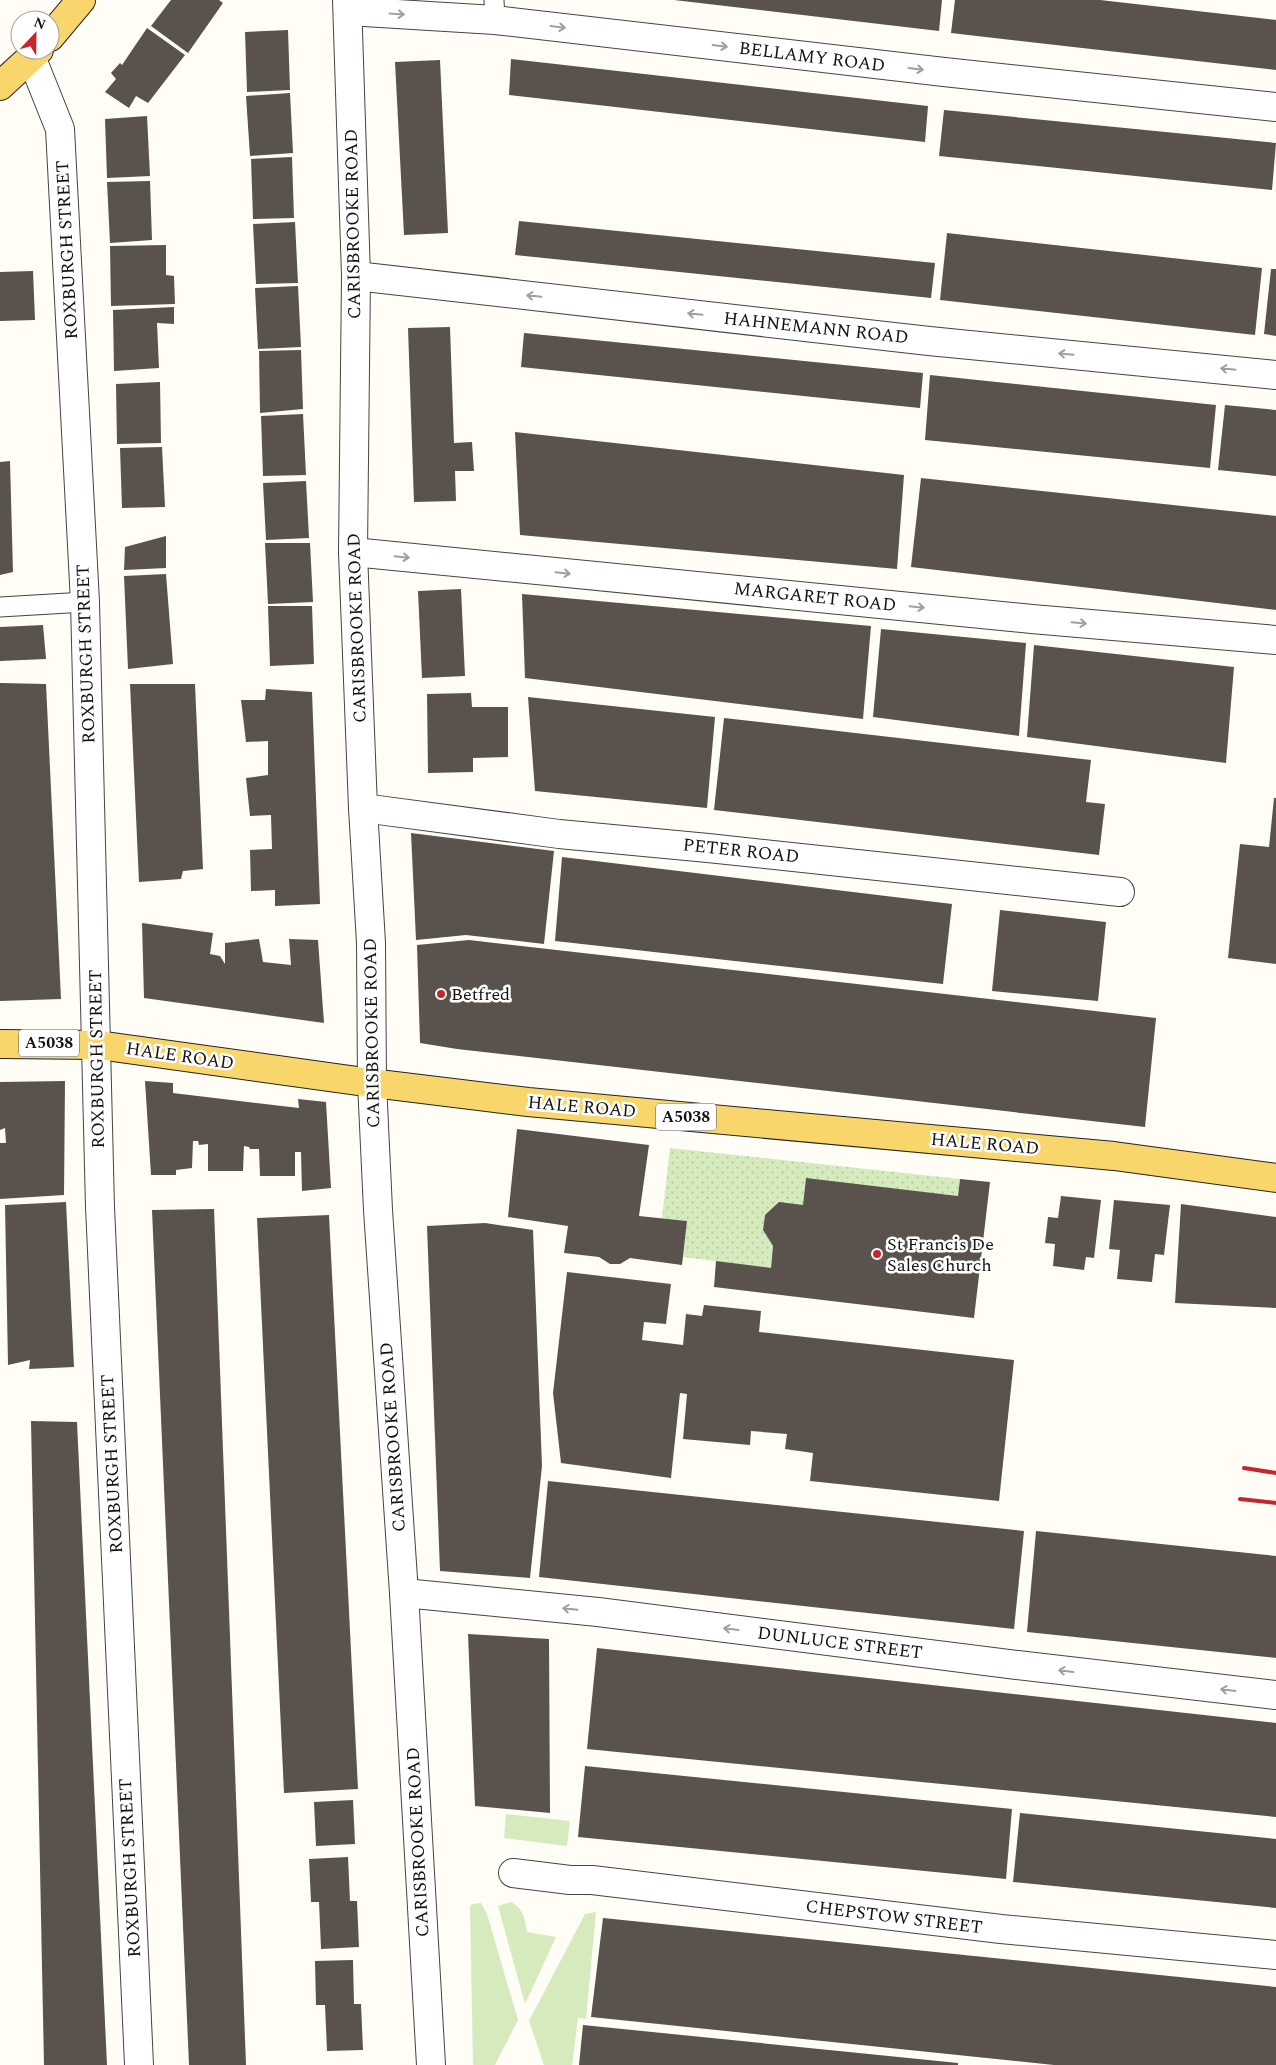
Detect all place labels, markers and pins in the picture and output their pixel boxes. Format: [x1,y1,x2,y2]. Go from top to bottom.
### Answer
place label: Betfred [451,981,510,1008]
marker: Betfred [435,988,447,1000]
place label: St Francis De Sales Church [887,1231,994,1279]
marker: St Francis De Sales Church [871,1248,883,1260]

